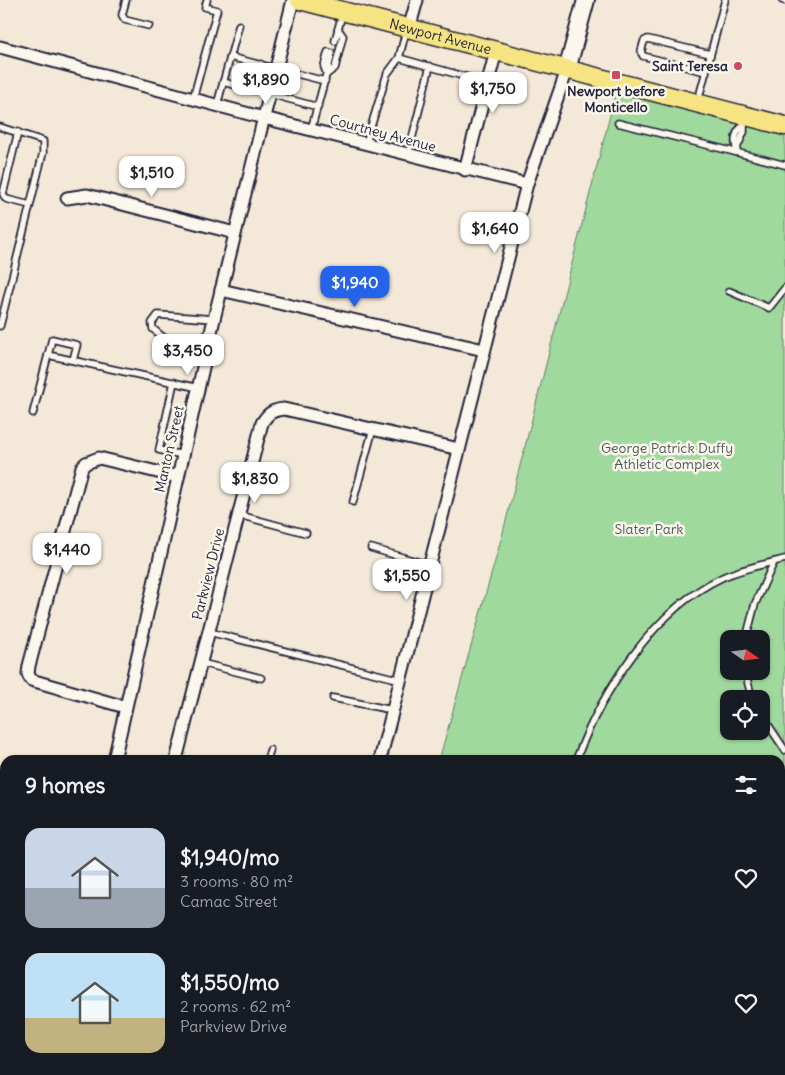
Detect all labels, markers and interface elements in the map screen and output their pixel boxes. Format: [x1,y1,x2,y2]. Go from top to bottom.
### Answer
street label: Newport Avenue [387,15,493,58]
place label: Saint Teresa [652,57,728,75]
marker: Saint Teresa [732,60,744,72]
pin: $1,890 [225,62,307,105]
text: $1,890 [242,69,290,89]
marker: Newport before Monticello [610,69,622,81]
pin: $1,750 [452,72,534,114]
text: $1,750 [470,78,516,98]
place label: Newport before Monticello [567,82,666,116]
street label: Courtney Avenue [328,110,438,156]
pin: $1,510 [111,156,193,198]
text: $1,510 [130,162,174,182]
pin: $1,640 [454,212,536,254]
text: $1,640 [471,218,519,238]
pin: $1,940 [314,266,396,308]
text: $1,940 [331,272,379,292]
pin: $3,450 [147,334,229,376]
text: $3,450 [163,340,213,360]
street label: Manton Street [150,404,188,494]
park label: George Patrick Duffy Athletic Complex [601,439,733,473]
pin: $1,830 [214,462,296,504]
text: $1,830 [231,468,279,488]
park label: Slater Park [615,520,684,538]
street label: Parkview Drive [188,526,228,622]
pin: $1,440 [26,532,108,575]
text: $1,440 [43,539,91,559]
pin: $1,550 [366,558,448,601]
text: $1,550 [383,565,431,585]
north arrow [720,630,770,680]
map controls [720,630,770,740]
button: locate [720,690,770,740]
icon: filters [732,771,760,799]
text: 9 homes [25,772,105,799]
text: $1,940/mo [180,844,279,871]
icon: home [65,848,125,908]
icon: heart [732,864,760,892]
text: 3 rooms · 80 m² [180,871,293,891]
text: Camac Street [180,891,277,911]
text: $1,550/mo [180,969,279,996]
icon: home [65,973,125,1033]
icon: heart [732,989,760,1017]
text: 2 rooms · 62 m² [180,996,291,1016]
text: Parkview Drive [180,1016,287,1036]

